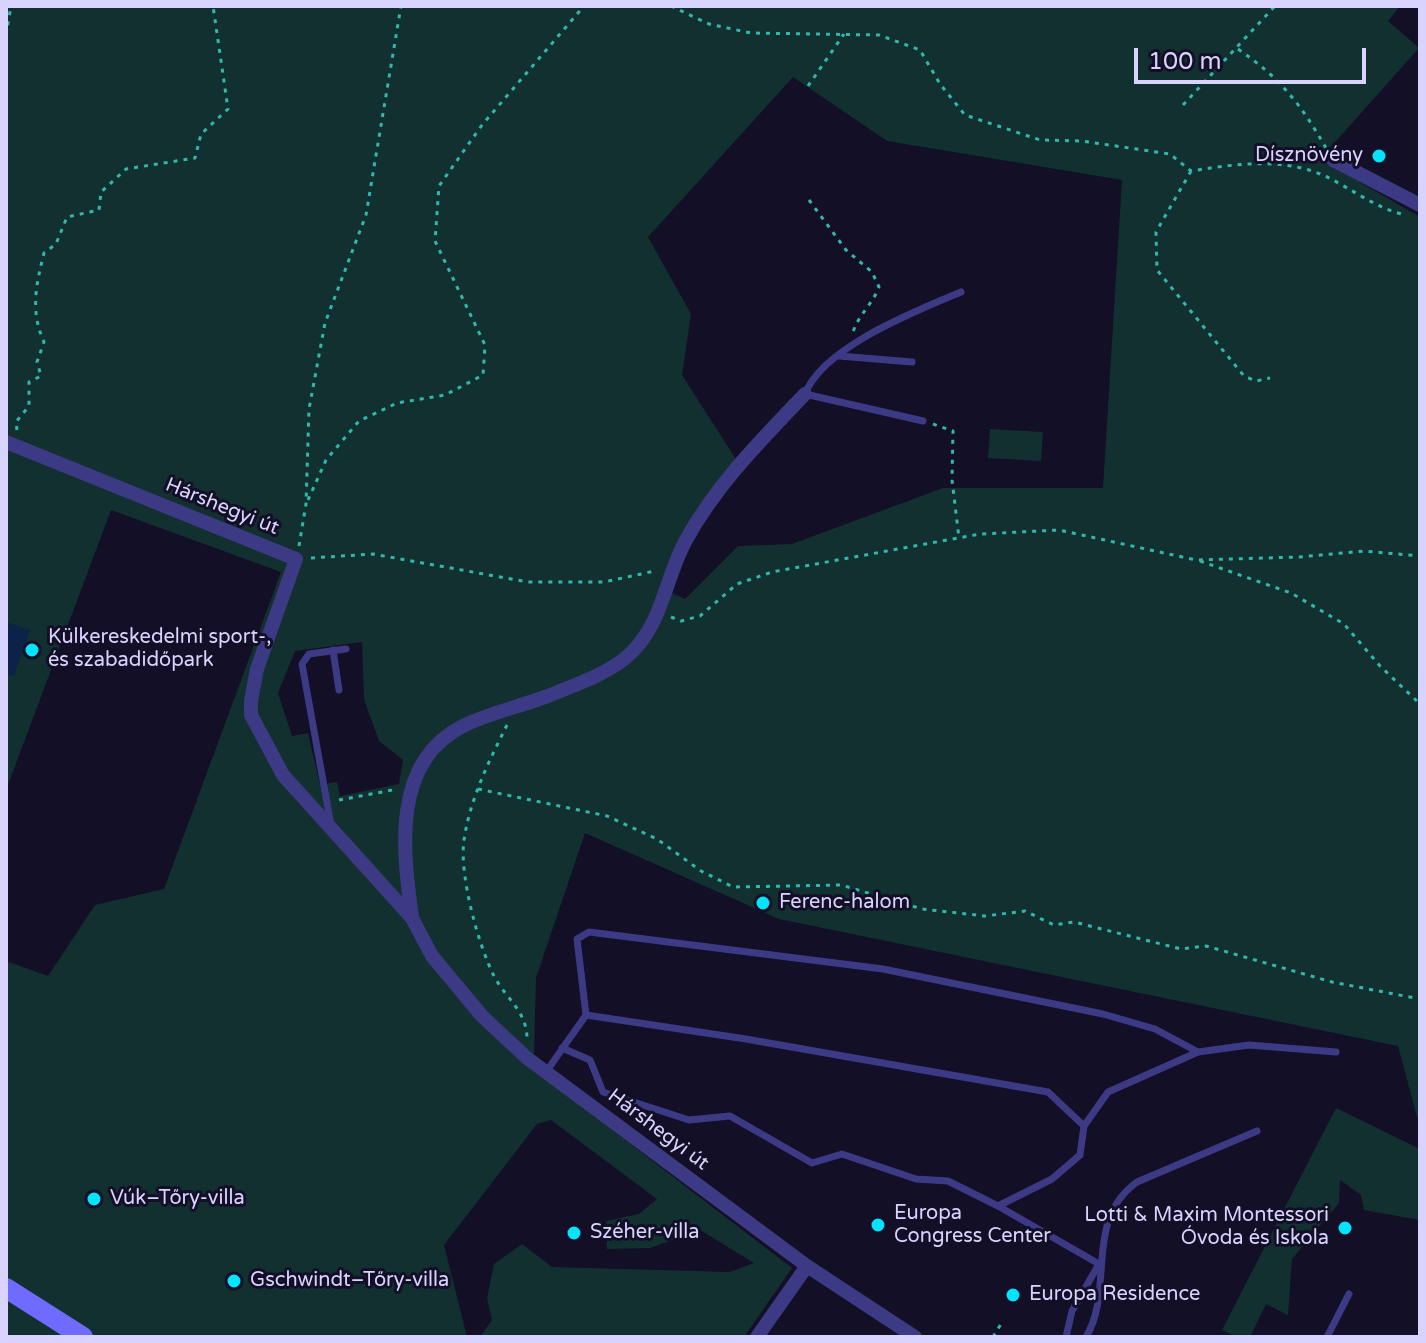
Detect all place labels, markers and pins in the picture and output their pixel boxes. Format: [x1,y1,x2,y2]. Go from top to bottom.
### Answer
place label: Dísznövény [1255,144,1363,168]
marker: Dísznövény [1370,147,1388,165]
place label: Külkereskedelmi sport-, és szabadidőpark [48,626,271,673]
marker: Külkereskedelmi sport-, és szabadidőpark [23,641,41,659]
place label: Ferenc-halom [779,891,910,915]
marker: Ferenc-halom [754,894,772,912]
place label: Vúk–Tőry-villa [110,1187,245,1211]
marker: Vúk–Tőry-villa [85,1190,103,1208]
place label: Europa Congress Center [894,1202,1051,1249]
place label: Lotti & Maxim Montessori Óvoda és Iskola [1084,1204,1329,1251]
marker: Europa Congress Center [869,1216,887,1234]
marker: Lotti & Maxim Montessori Óvoda és Iskola [1336,1219,1354,1237]
place label: Széher-villa [590,1221,700,1245]
marker: Széher-villa [565,1224,583,1242]
place label: Gschwindt–Tőry-villa [250,1269,449,1293]
marker: Gschwindt–Tőry-villa [225,1272,243,1290]
place label: Europa Residence [1029,1283,1200,1307]
marker: Europa Residence [1004,1286,1022,1304]

